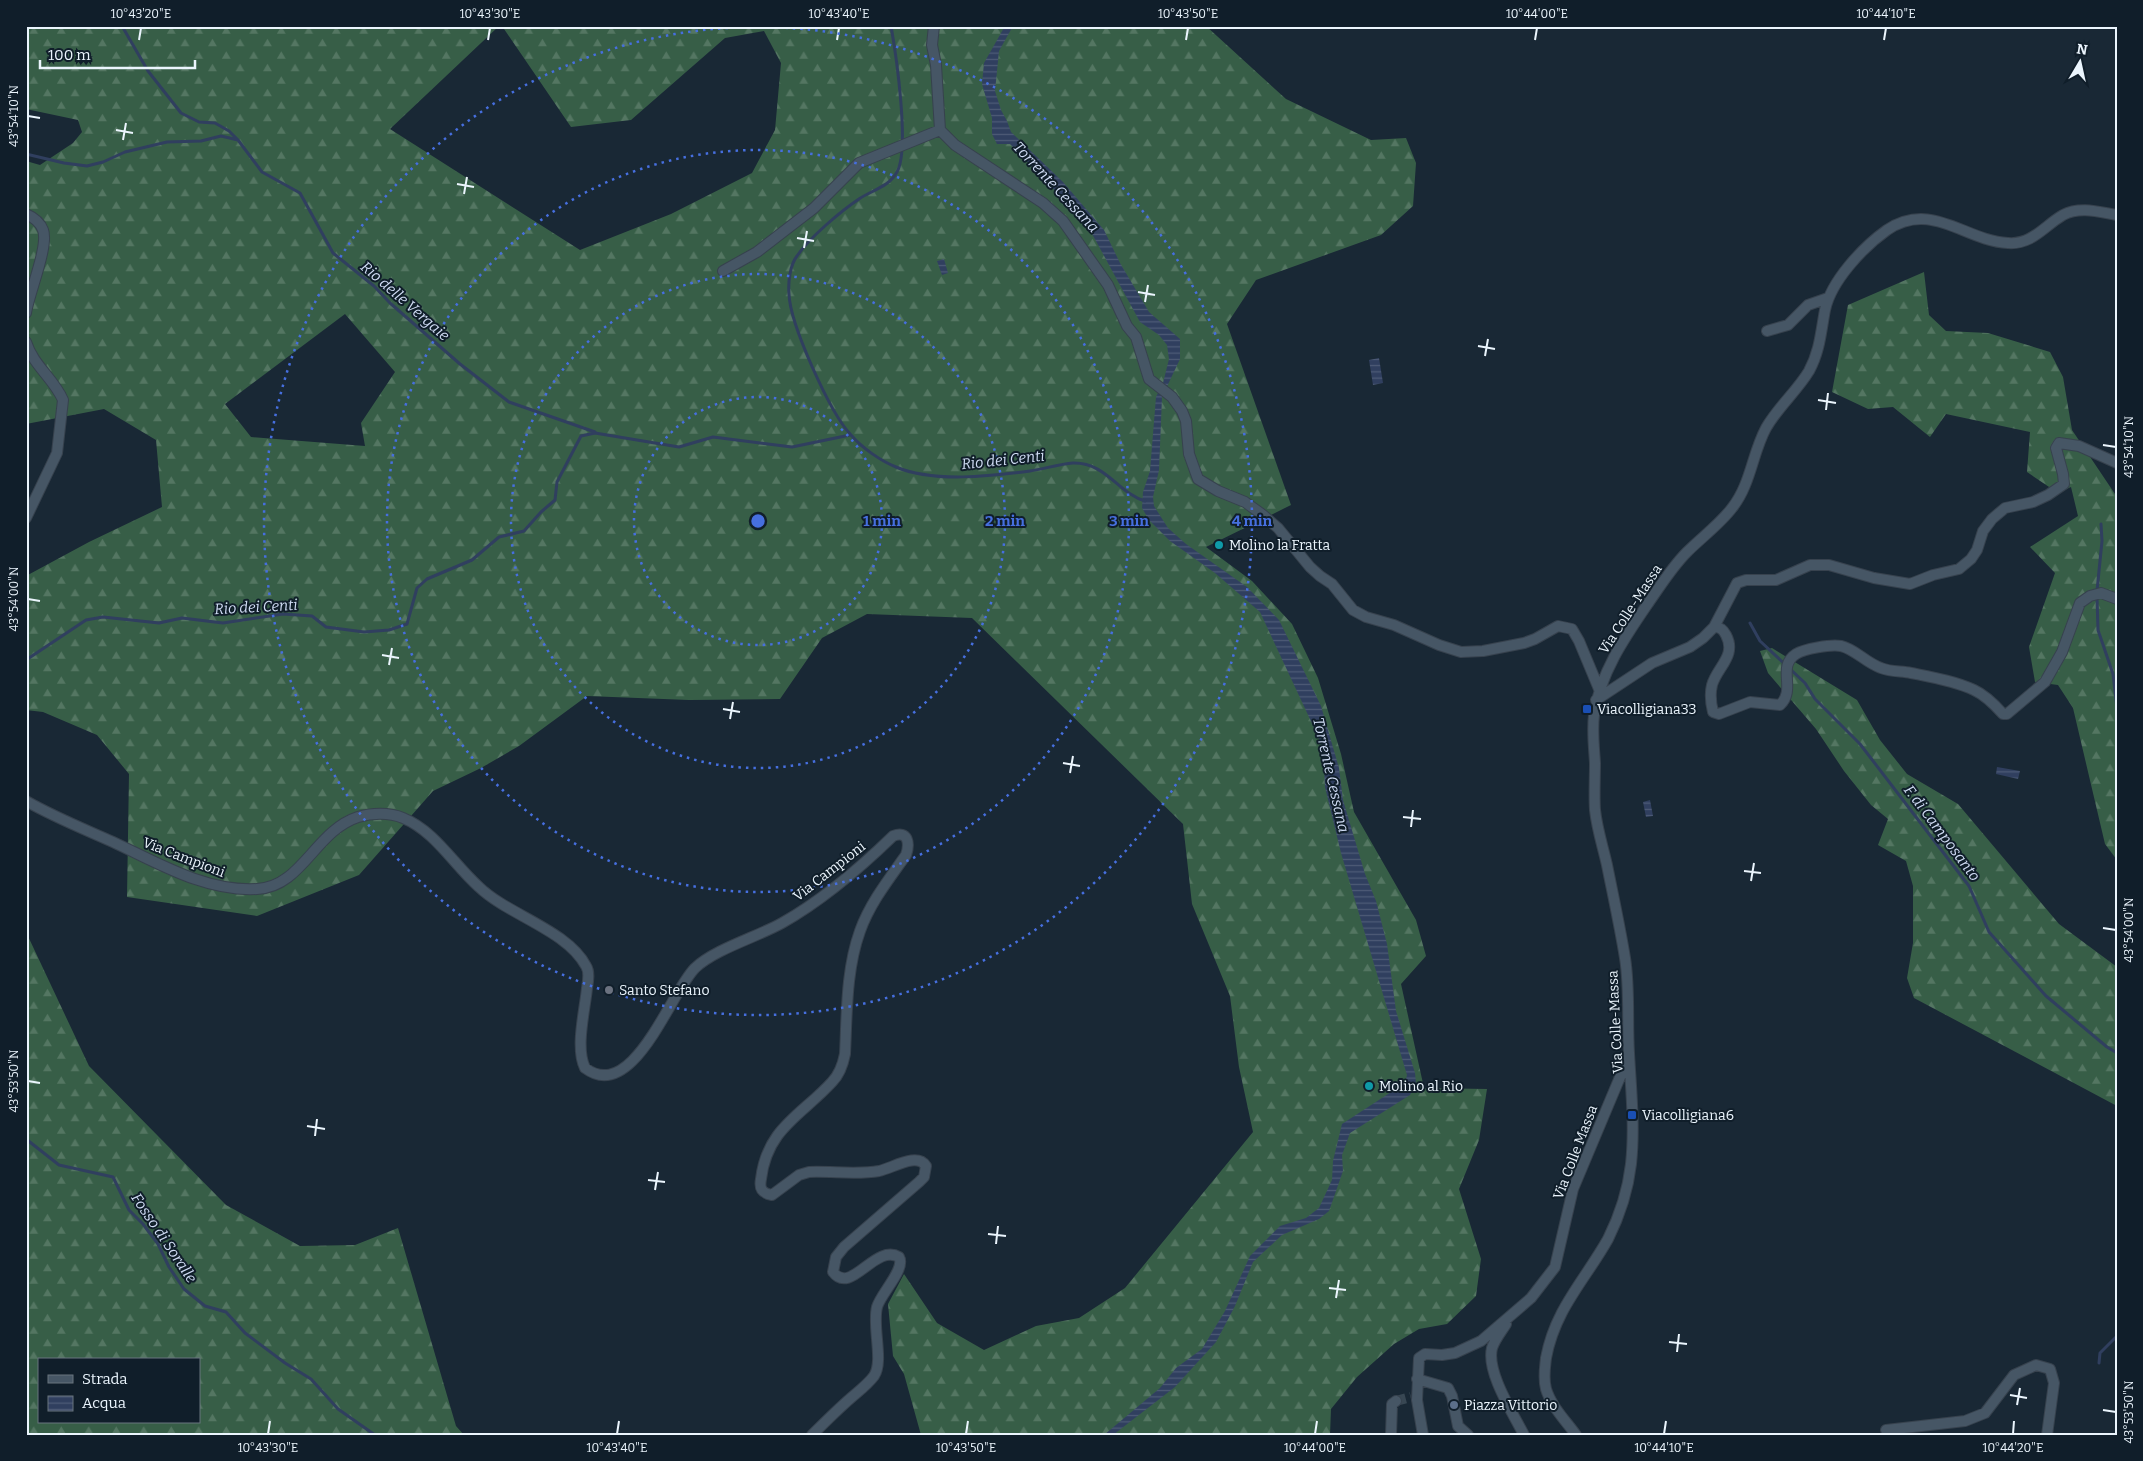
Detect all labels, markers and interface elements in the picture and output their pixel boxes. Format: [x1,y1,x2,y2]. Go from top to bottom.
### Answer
text: 10°43'20"E [111,7,171,21]
text: 10°43'30"E [460,7,520,21]
text: 10°43'40"E [809,7,869,21]
text: 10°43'50"E [1158,7,1218,21]
text: 10°44'00"E [1506,7,1568,21]
text: 10°44'10"E [1856,7,1916,21]
scale bar [40,38,195,70]
north arrow [2056,38,2106,88]
text: N [2075,40,2089,59]
text: 100 m [48,46,91,64]
text: 43°54'10"N [7,84,21,147]
water label: Torrente Cessana [1009,138,1103,236]
water label: Rio delle Vergaie [357,258,453,345]
text: 43°54'10"N [2122,415,2136,478]
water label: Rio dei Centi [961,447,1045,473]
centre of rings [749,512,767,530]
text: 1 min [863,512,901,530]
text: 2 min [985,512,1025,530]
text: 3 min [1109,512,1149,530]
text: 4 min [1232,512,1273,530]
place label: Molino la Fratta [1229,537,1331,554]
marker: Molino la Fratta [1213,539,1225,551]
street label: Via Colle-Massa [1595,561,1666,657]
text: 43°54'00"N [7,566,21,631]
water label: Rio dei Centi [214,596,298,618]
place label: Viacolligiana33 [1597,701,1696,718]
marker: Viacolligiana33 [1581,703,1593,715]
water label: Torrente Cessana [1309,716,1353,834]
water label: F. di Camposanto [1900,781,1984,885]
street label: Via Campioni [140,834,227,881]
street label: Via Campioni [790,838,869,905]
text: 43°54'00"N [2122,897,2136,962]
street label: Via Colle-Massa [1604,970,1627,1074]
place label: Santo Stefano [619,982,709,999]
marker: Santo Stefano [603,984,615,996]
text: 43°53'50"N [7,1049,21,1112]
place label: Molino al Rio [1379,1078,1463,1095]
marker: Molino al Rio [1363,1080,1375,1092]
street label: Via Colle Massa [1550,1102,1601,1202]
place label: Viacolligiana6 [1642,1107,1734,1124]
marker: Viacolligiana6 [1626,1109,1638,1121]
water label: Fosso di Soralle [127,1190,201,1287]
legend [38,1358,200,1424]
text: Strada [82,1370,128,1388]
text: 43°53'50"N [2122,1380,2136,1443]
text: Acqua [82,1394,126,1412]
place label: Piazza Vittorio [1464,1397,1557,1414]
marker: Piazza Vittorio [1448,1399,1460,1411]
text: 10°43'30"E [238,1441,298,1455]
text: 10°43'40"E [587,1441,647,1455]
text: 10°43'50"E [936,1441,996,1455]
text: 10°44'00"E [1284,1441,1346,1455]
text: 10°44'10"E [1634,1441,1694,1455]
text: 10°44'20"E [1983,1441,2043,1455]

